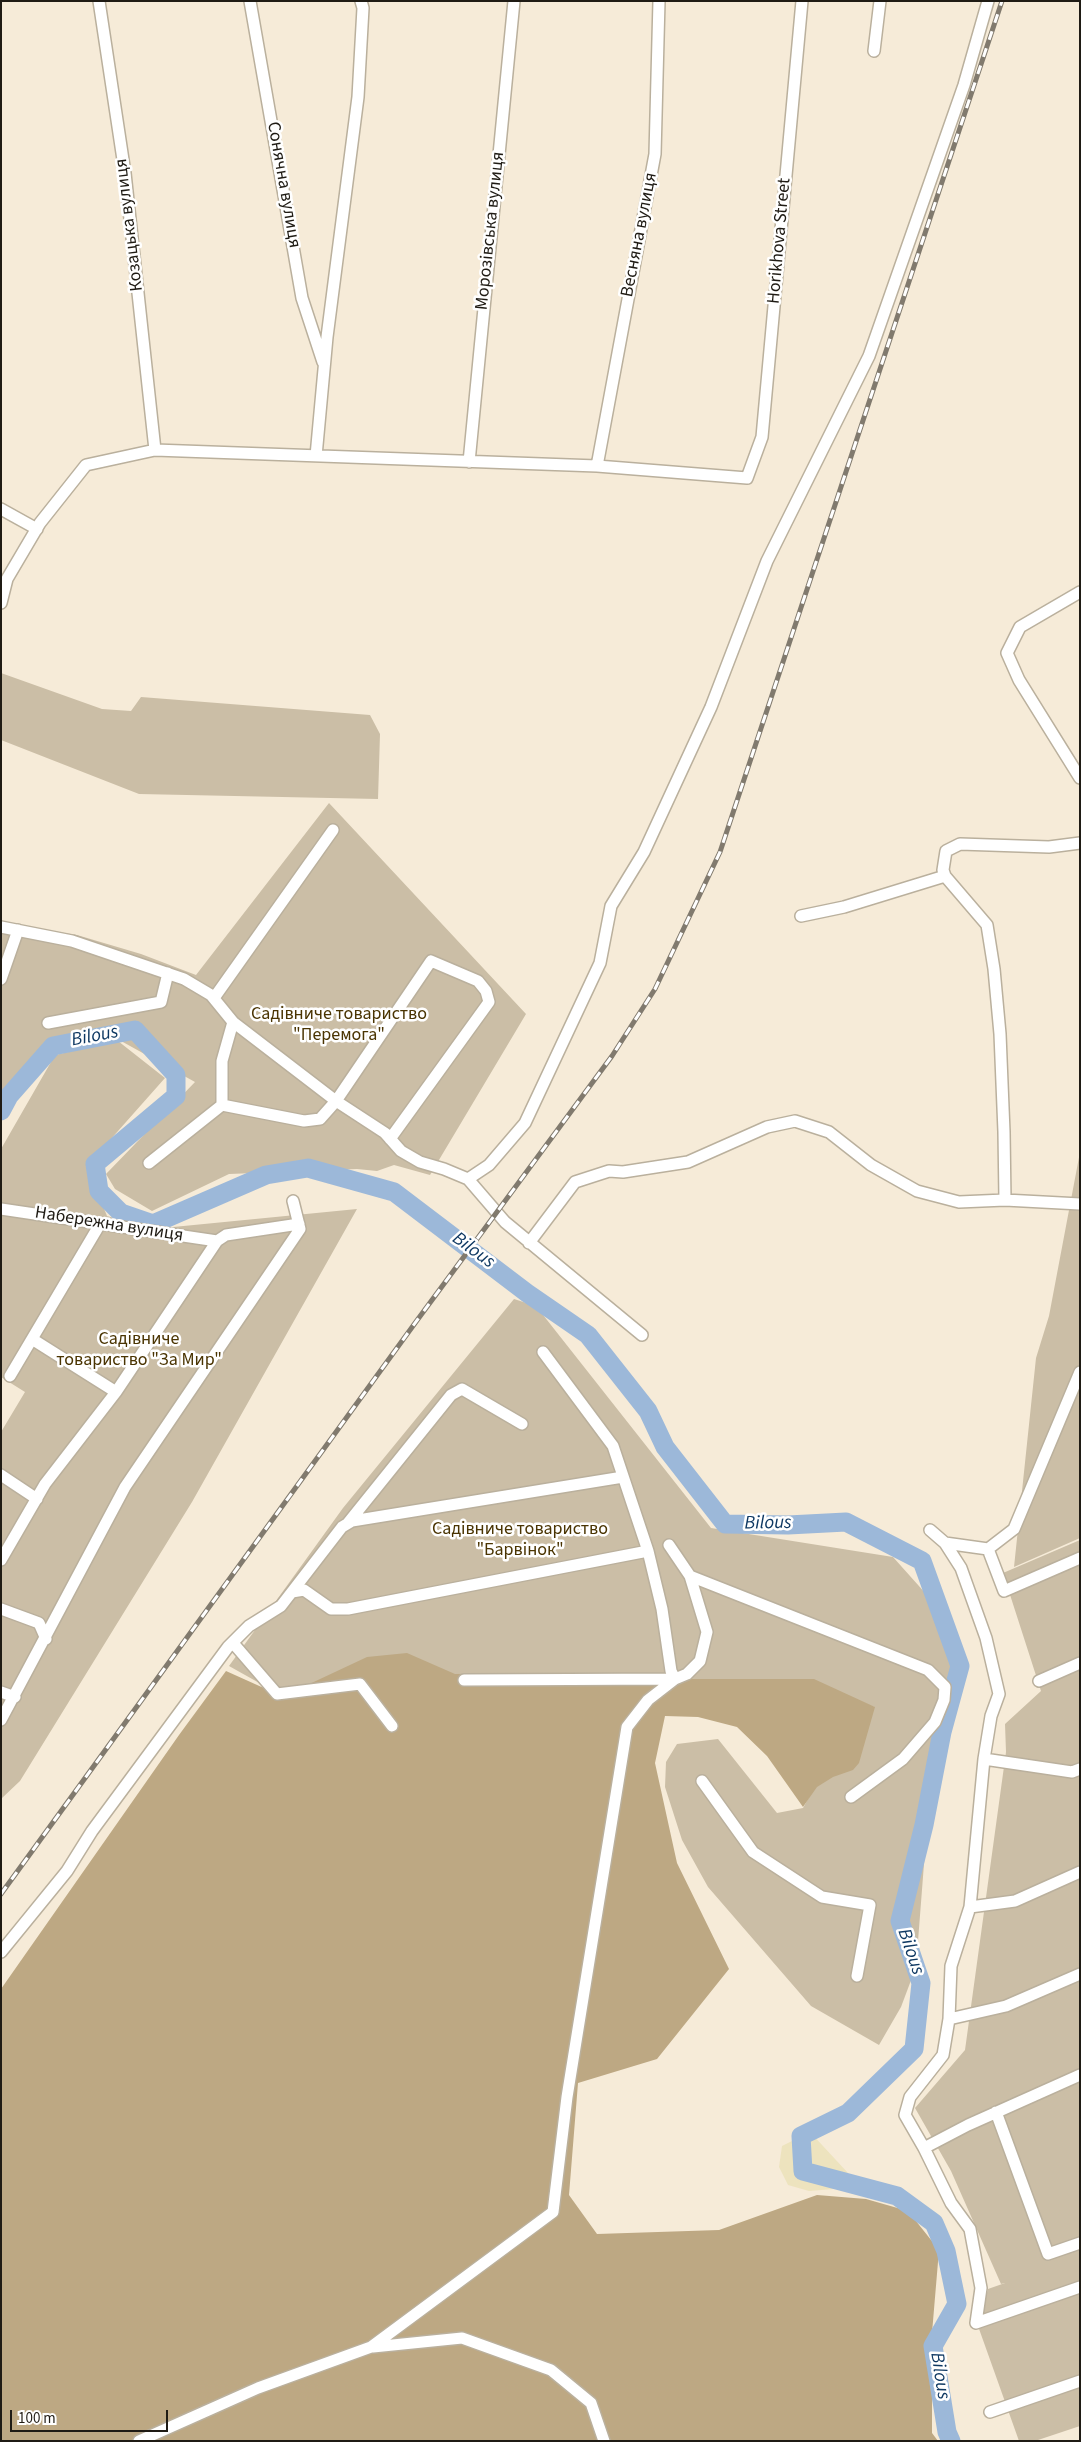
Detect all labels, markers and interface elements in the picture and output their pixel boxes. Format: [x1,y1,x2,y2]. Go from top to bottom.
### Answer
street label: Сонячна вулиця [261,120,305,250]
street label: Морозівська вулиця [472,151,510,311]
street label: Козацька вулиця [111,157,149,293]
street label: Весняна вулиця [617,171,663,299]
street label: Horikhova Street [764,177,796,305]
park label: Садівниче товариство "Перемога" [251,1004,427,1046]
water label: Bilous [70,1021,120,1053]
street label: Набережна вулиця [33,1203,185,1247]
water label: Bilous [447,1228,499,1274]
park label: Садівниче товариство "За Мир" [56,1329,222,1372]
water label: Bilous [744,1512,792,1536]
park label: Садівниче товариство "Барвінок" [432,1519,608,1562]
water label: Bilous [892,1926,928,1978]
water label: Bilous [924,2351,954,2401]
scale bar [12,2400,170,2432]
text: 100 m [18,2408,56,2429]

